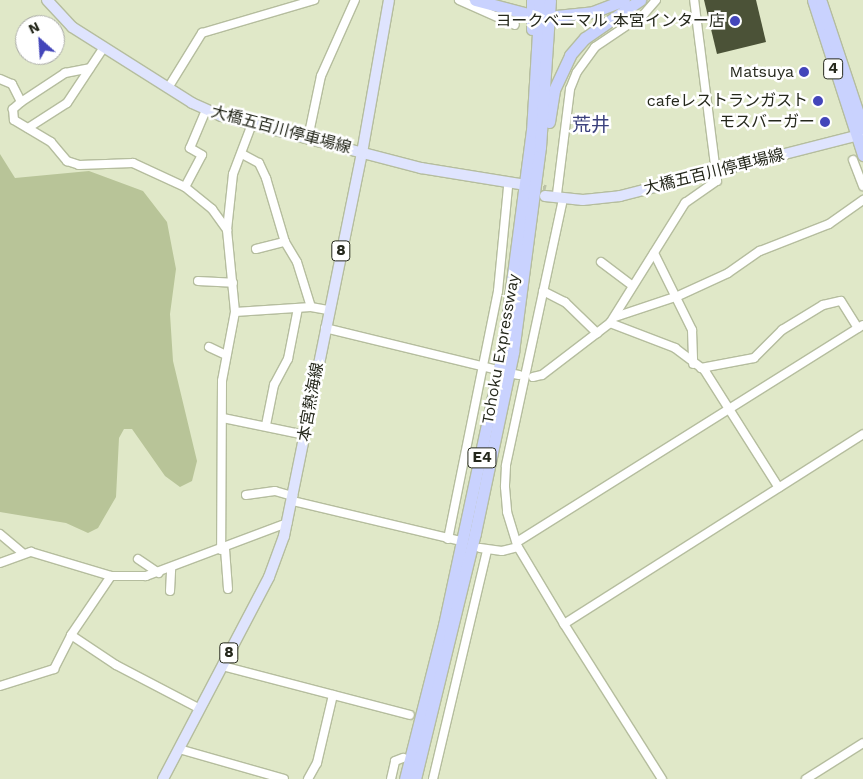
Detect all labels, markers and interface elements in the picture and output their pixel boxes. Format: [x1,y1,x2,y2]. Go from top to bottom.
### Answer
place label: ヨークベニマル 本宮インター店 [496,11,725,31]
north arrow [15,15,65,65]
marker: ヨークベニマル 本宮インター店 [729,15,741,27]
text: N [26,18,42,37]
road number: 4 [823,56,843,82]
place label: Matsuya [730,62,794,82]
marker: Matsuya [798,66,810,78]
place label: cafeレストランガスト [647,91,808,111]
marker: cafeレストランガスト [812,95,824,107]
street label: 大橋五百川停車場線 [209,102,353,158]
place label: モスバーガー [719,112,815,132]
district label: 荒井 [572,114,610,136]
marker: モスバーガー [819,116,831,128]
street label: 大橋五百川停車場線 [642,145,786,199]
road number: 8 [331,238,351,264]
street label: Tohoku Expressway [478,272,524,426]
street label: 本宮熱海線 [295,361,327,443]
road number: E4 [467,446,497,470]
road number: 8 [219,640,239,666]

